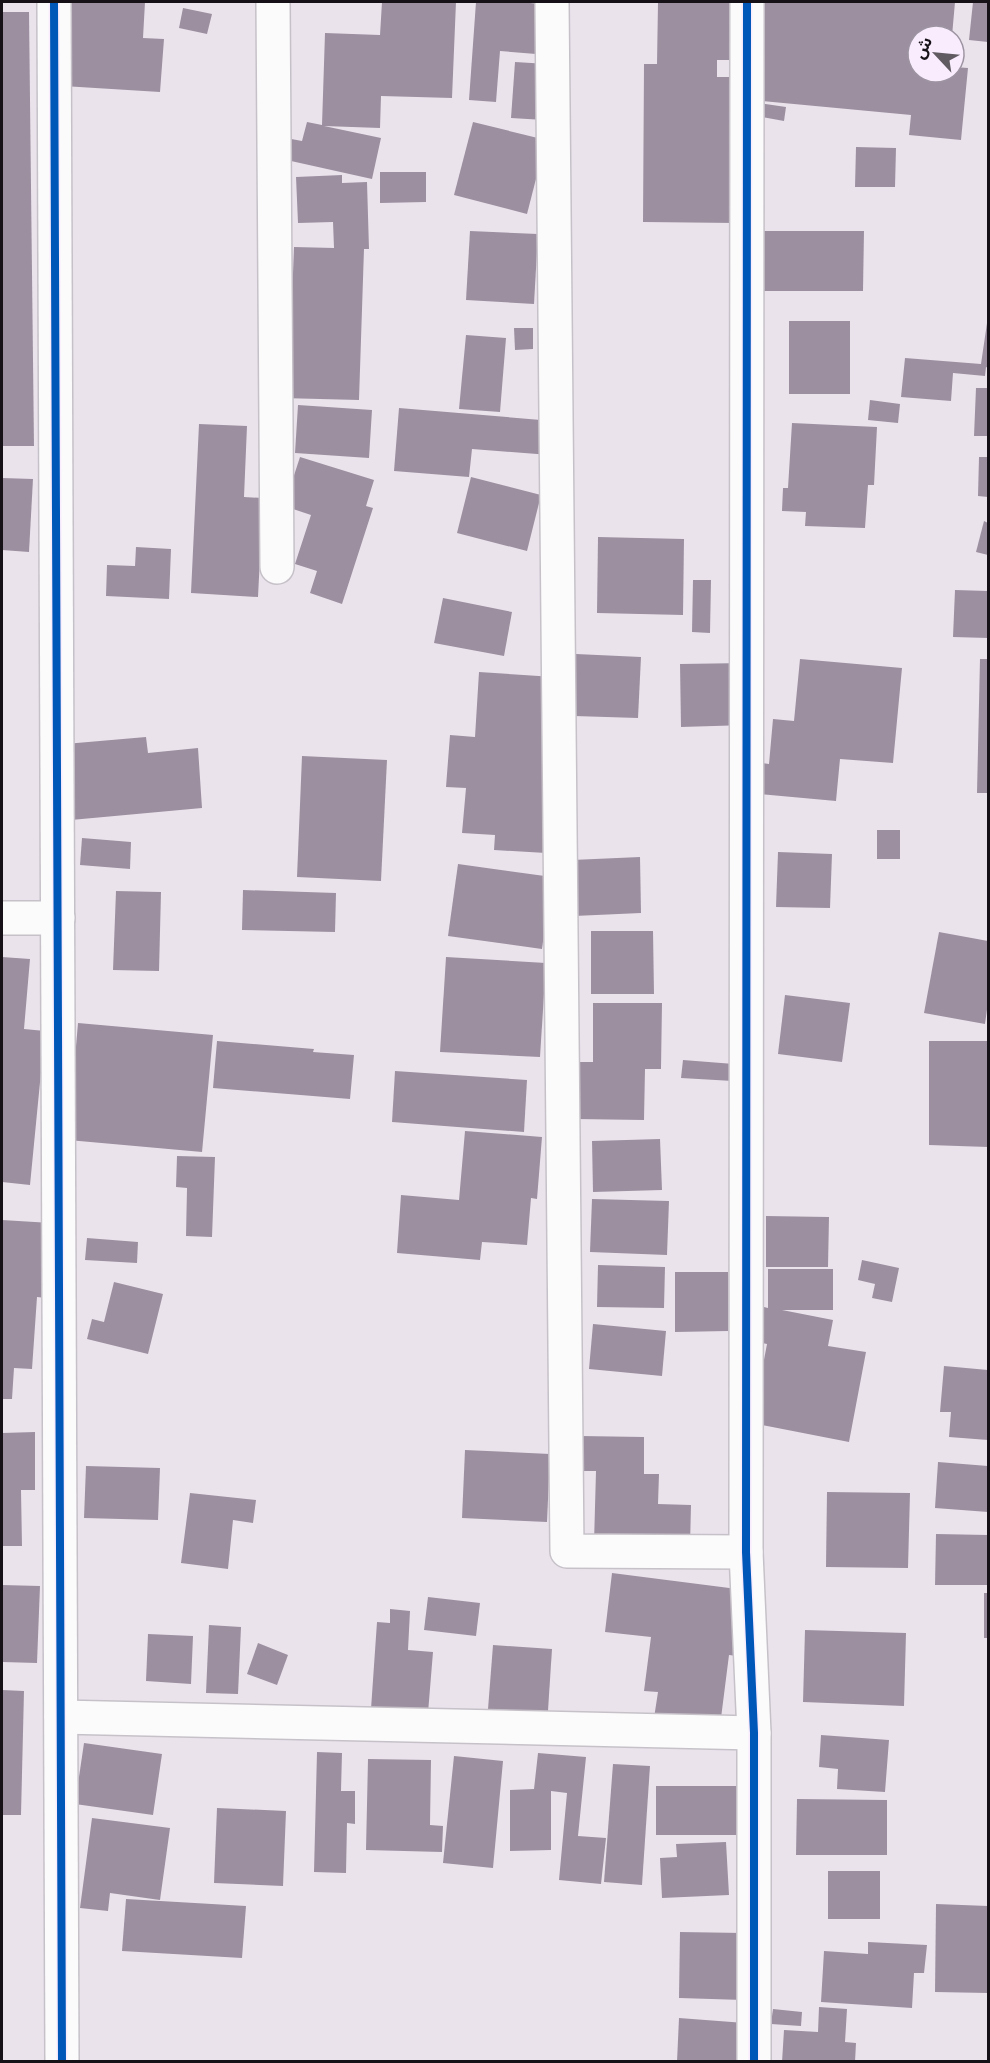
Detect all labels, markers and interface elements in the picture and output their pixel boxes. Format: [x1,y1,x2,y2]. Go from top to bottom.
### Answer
north arrow [906,24,966,84]
text: ش [909,33,936,62]

